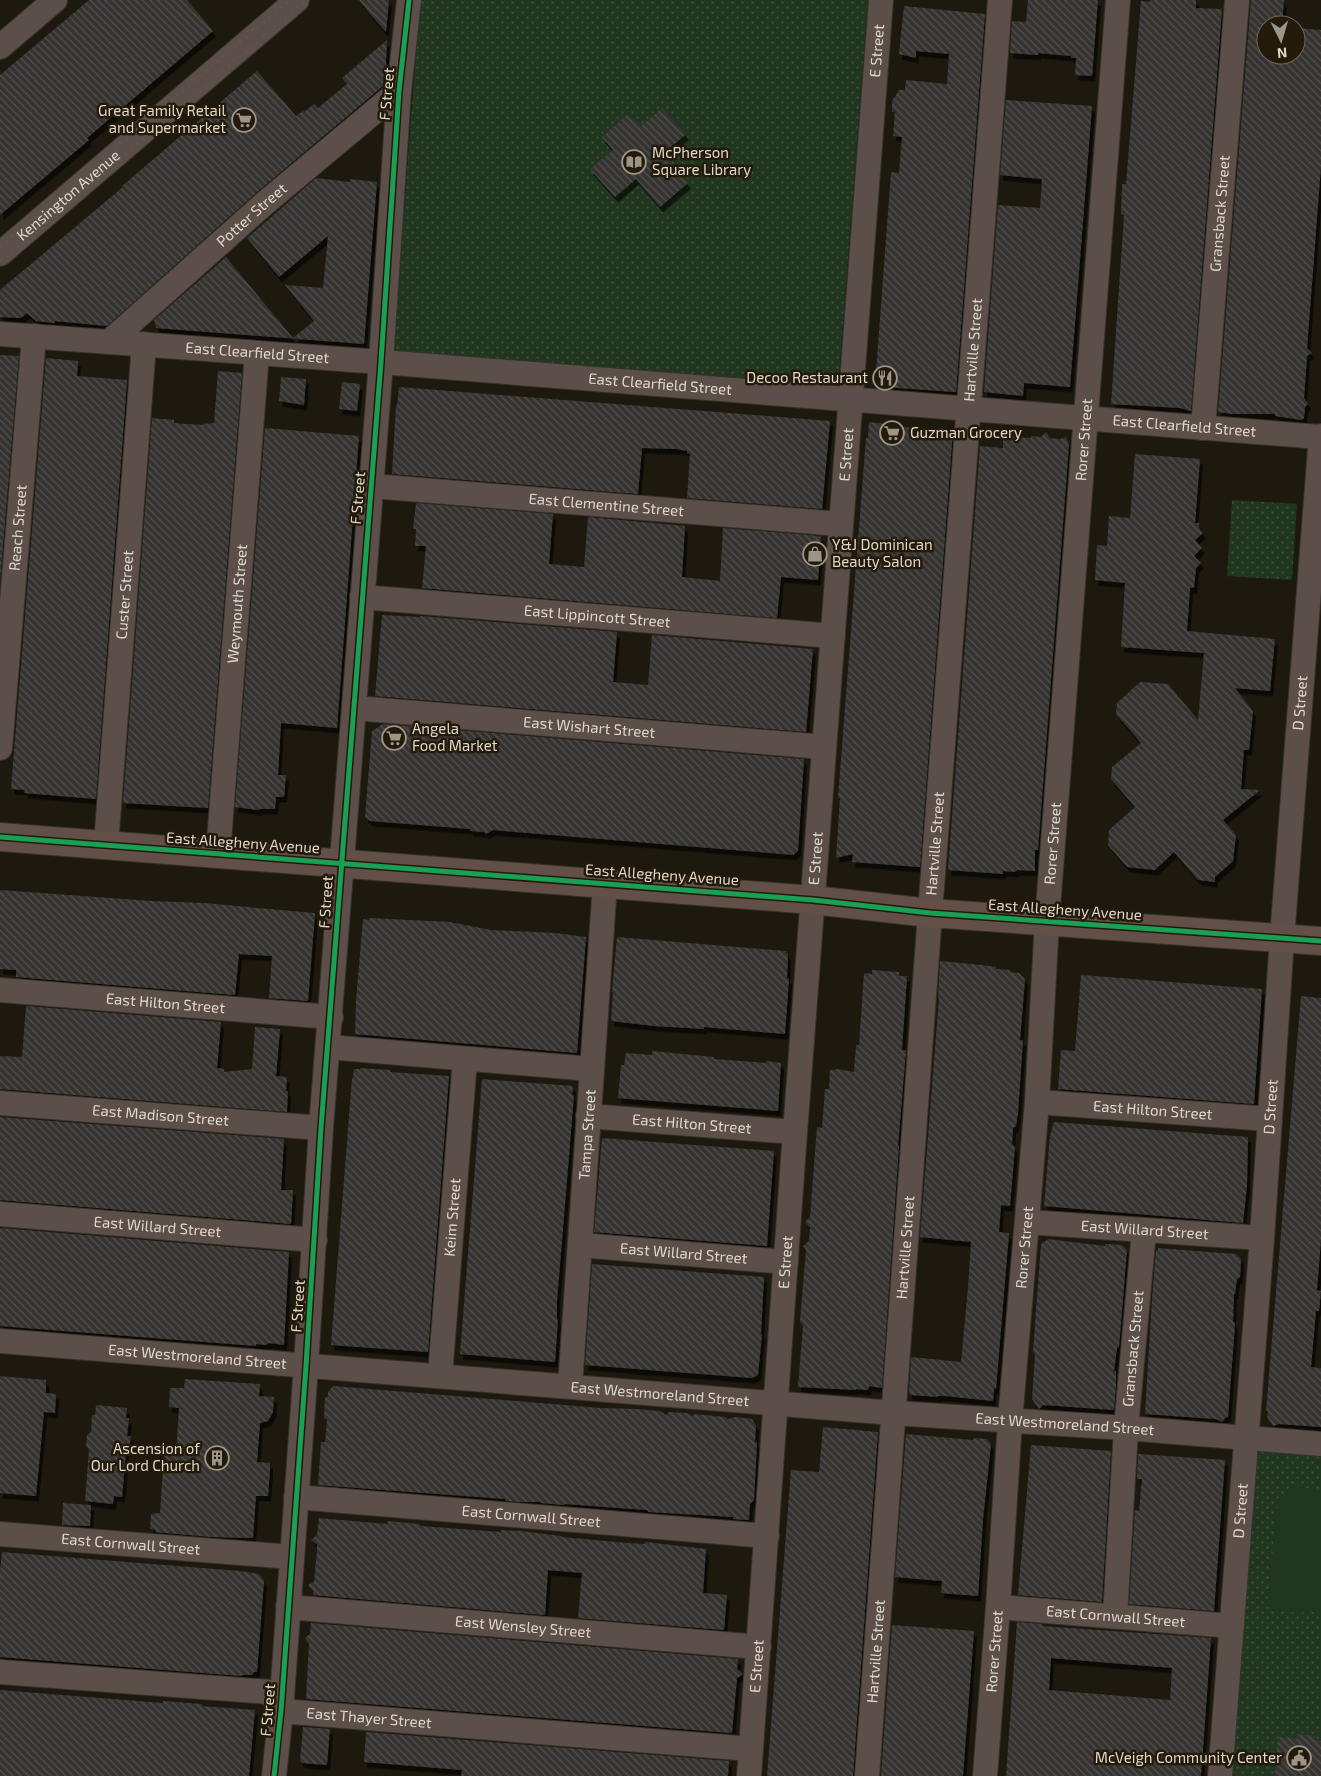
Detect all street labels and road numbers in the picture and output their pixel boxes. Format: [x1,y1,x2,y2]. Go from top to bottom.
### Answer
street label: E Street [865,23,887,78]
street label: F Street [375,67,397,121]
street label: Kensington Avenue [12,146,123,244]
street label: Gransback Street [1205,154,1233,273]
street label: Potter Street [212,179,290,250]
street label: Hartville Street [959,297,985,402]
street label: East Clearfield Street [185,338,330,366]
street label: East Clearfield Street [588,369,733,398]
street label: Rorer Street [1071,398,1095,481]
street label: East Clearfield Street [1112,410,1257,440]
street label: E Street [834,427,856,482]
street label: F Street [346,471,368,525]
street label: Reach Street [5,483,30,572]
street label: East Clementine Street [528,489,685,519]
street label: Weymouth Street [223,543,250,664]
street label: Custer Street [112,549,136,640]
street label: East Lippincott Street [523,600,672,631]
street label: D Street [1288,675,1310,731]
street label: East Wishart Street [522,712,656,741]
street label: Hartville Street [921,791,947,896]
street label: Rorer Street [1040,801,1064,885]
street label: East Allegheny Avenue [166,828,320,856]
street label: E Street [804,831,826,886]
street label: East Allegheny Avenue [585,860,739,888]
street label: F Street [314,875,336,929]
street label: East Allegheny Avenue [988,895,1142,923]
street label: East Hilton Street [105,989,226,1016]
street label: D Street [1259,1079,1281,1135]
street label: Tampa Street [574,1088,599,1180]
street label: East Hilton Street [1093,1096,1213,1123]
street label: East Madison Street [92,1100,230,1129]
street label: East Hilton Street [631,1109,752,1137]
street label: Keim Street [439,1177,464,1257]
street label: Hartville Street [892,1195,917,1300]
street label: Rorer Street [1011,1205,1036,1289]
street label: East Willard Street [93,1212,222,1240]
street label: East Willard Street [1080,1216,1209,1242]
street label: E Street [774,1235,796,1290]
street label: East Willard Street [619,1238,748,1267]
street label: F Street [286,1279,308,1333]
street label: Gransback Street [1118,1289,1147,1408]
street label: East Westmoreland Street [107,1340,288,1372]
street label: East Westmoreland Street [570,1377,750,1409]
street label: East Westmoreland Street [975,1408,1155,1438]
street label: D Street [1229,1482,1251,1539]
street label: East Cornwall Street [461,1501,602,1530]
street label: East Cornwall Street [60,1529,201,1558]
street label: Hartville Street [862,1599,888,1704]
street label: East Cornwall Street [1045,1601,1186,1630]
street label: Rorer Street [981,1609,1006,1693]
street label: East Wensley Street [454,1611,592,1641]
street label: E Street [745,1639,767,1694]
street label: F Street [256,1683,278,1737]
street label: East Thayer Street [306,1703,433,1731]

